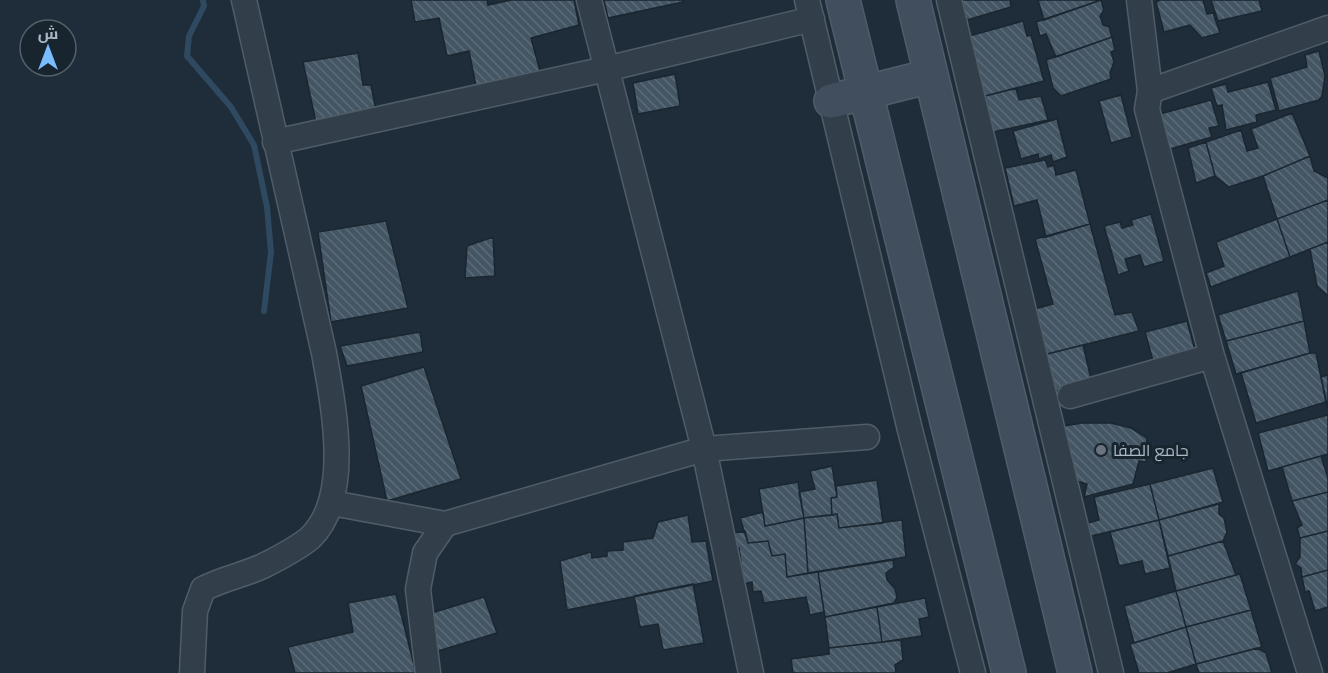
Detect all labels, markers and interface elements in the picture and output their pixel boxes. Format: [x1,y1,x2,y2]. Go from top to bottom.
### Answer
north arrow [18,18,78,78]
text: ش [38,22,58,45]
place label: جامع الصفا [1113,439,1189,462]
marker: جامع الصفا [1094,443,1108,457]

